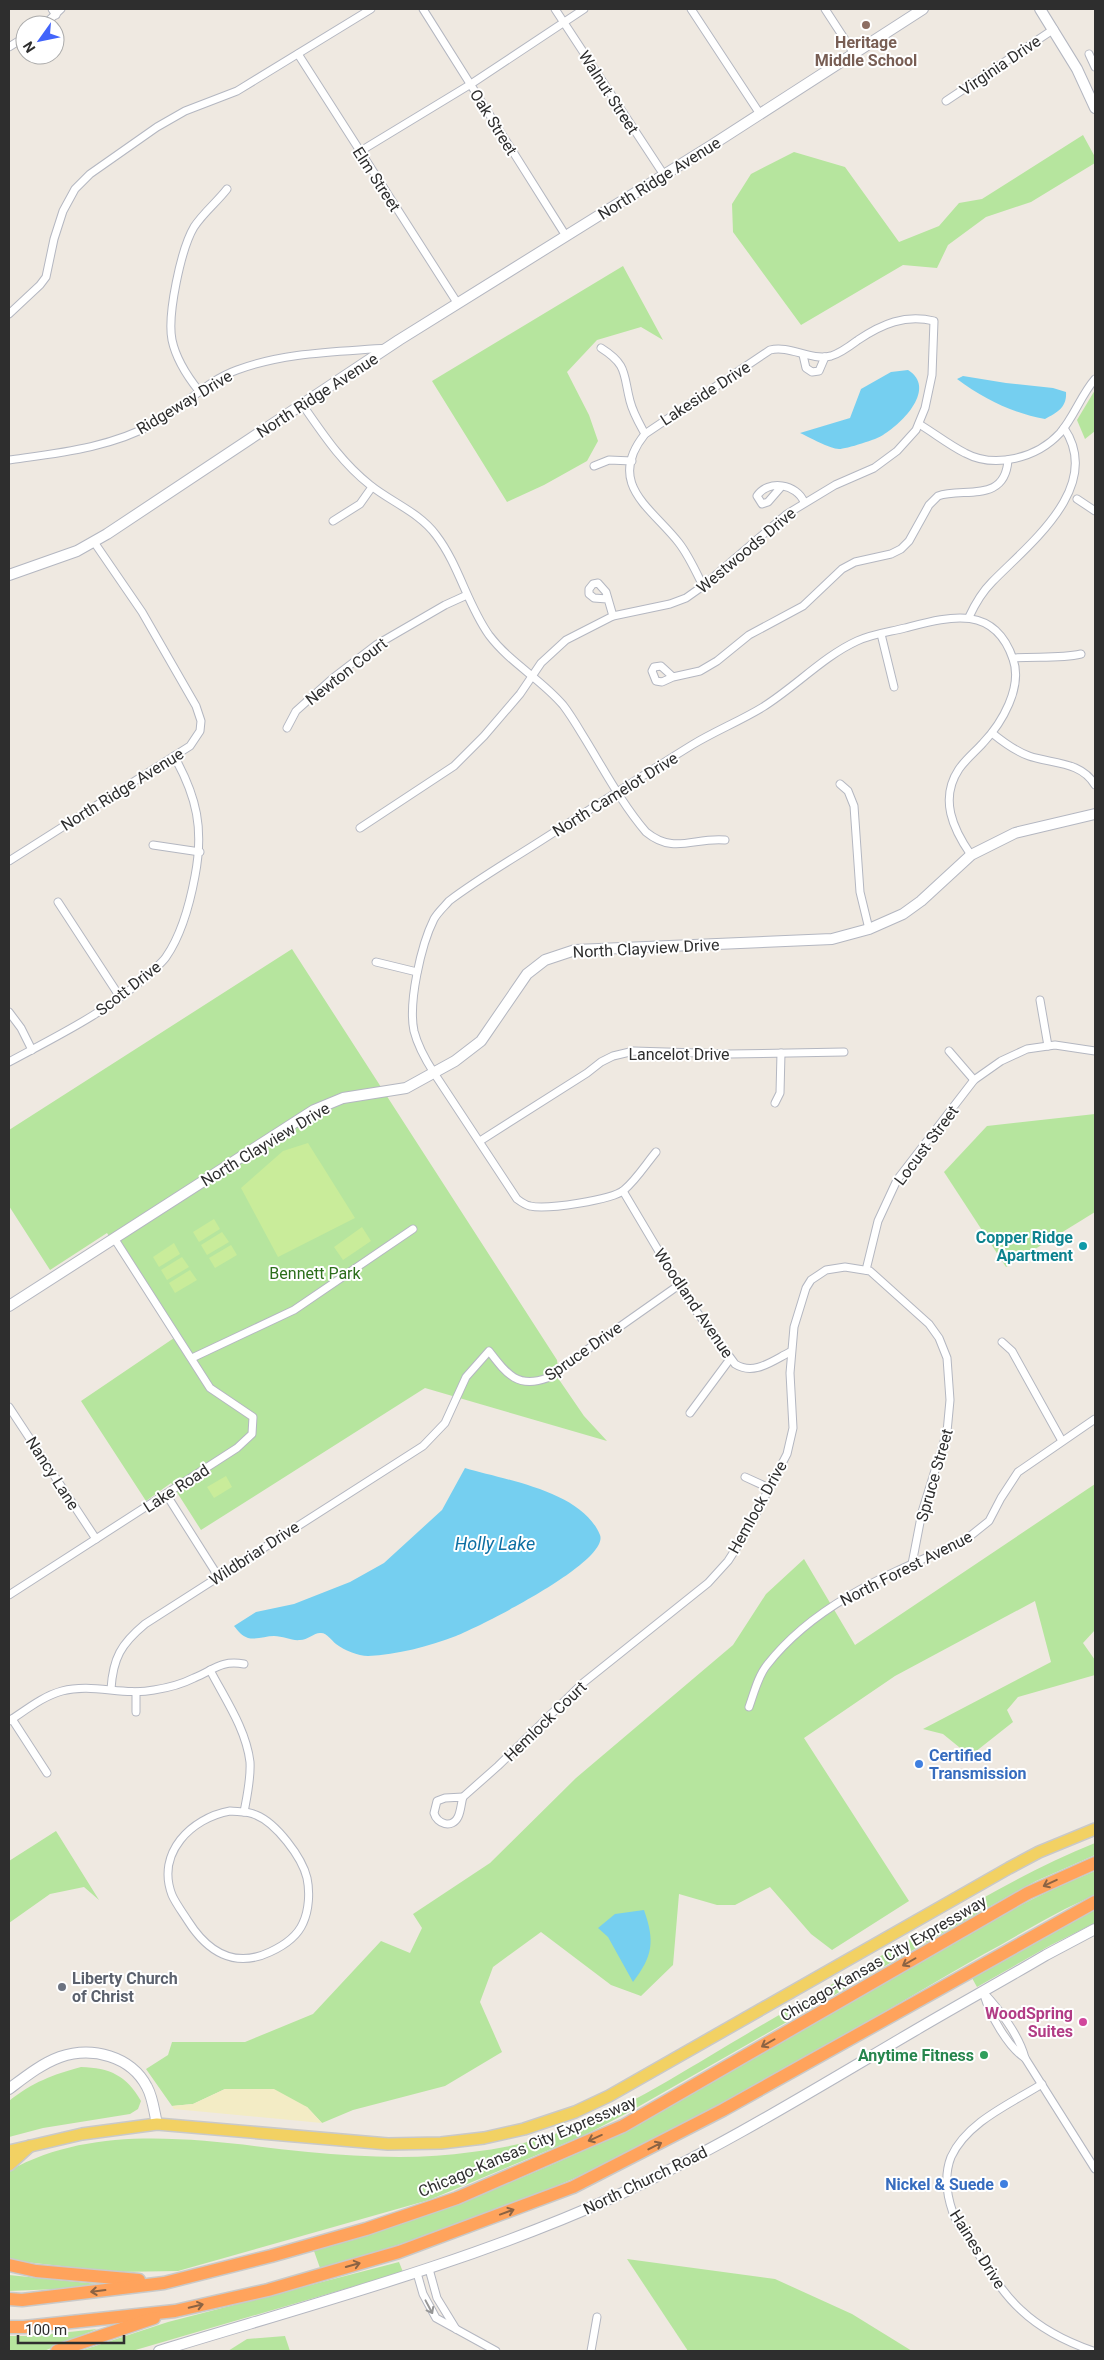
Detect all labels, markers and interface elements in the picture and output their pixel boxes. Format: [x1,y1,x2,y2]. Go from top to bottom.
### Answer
north arrow [15,15,65,65]
marker: Heritage Middle School [860,19,872,31]
street label: Virginia Drive [956,31,1044,99]
place label: Heritage Middle School [815,33,917,70]
text: N [20,39,39,56]
street label: Walnut Street [575,47,643,138]
street label: Oak Street [466,86,521,159]
street label: North Ridge Avenue [594,133,724,224]
street label: Elm Street [349,143,404,215]
street label: North Ridge Avenue [253,349,382,442]
street label: Lakeside Drive [657,357,754,430]
street label: Ridgeway Drive [133,366,236,438]
street label: Westwoods Drive [693,503,800,597]
street label: Newton Court [302,634,391,709]
street label: North Ridge Avenue [57,744,187,835]
street label: North Camelot Drive [549,748,681,841]
street label: North Clayview Drive [572,935,720,962]
street label: Scott Drive [92,957,165,1020]
street label: Lancelot Drive [628,1045,730,1064]
street label: North Clayview Drive [197,1098,333,1190]
street label: Locust Street [890,1102,962,1189]
place label: Copper Ridge Apartment [976,1228,1074,1265]
marker: Copper Ridge Apartment [1077,1240,1089,1252]
street label: Woodland Avenue [650,1245,737,1362]
park label: Bennett Park [269,1264,362,1283]
street label: Spruce Drive [541,1318,625,1385]
street label: Spruce Street [912,1426,957,1524]
street label: Nancy Lane [22,1433,83,1513]
street label: Hemlock Drive [724,1457,791,1557]
street label: Lake Road [140,1460,213,1517]
street label: Wildbriar Drive [206,1517,303,1590]
street label: North Forest Avenue [837,1527,975,1610]
water label: Holly Lake [455,1533,535,1554]
street label: Hemlock Court [500,1677,590,1765]
place label: Certified Transmission [929,1746,1027,1783]
marker: Certified Transmission [913,1758,925,1770]
one-way arrow [1043,1878,1058,1888]
street label: Chicago-Kansas City Expressway [777,1891,990,2025]
one-way arrow [902,1957,916,1967]
place label: Liberty Church of Christ [72,1969,178,2006]
marker: Liberty Church of Christ [56,1981,68,1993]
place label: WoodSpring Suites [985,2004,1073,2041]
marker: WoodSpring Suites [1077,2016,1089,2028]
one-way arrow [761,2038,775,2048]
place label: Anytime Fitness [858,2046,974,2065]
marker: Anytime Fitness [978,2049,990,2061]
street label: Chicago-Kansas City Expressway [415,2092,639,2201]
one-way arrow [588,2133,603,2143]
one-way arrow [647,2141,662,2150]
street label: North Church Road [580,2142,710,2219]
place label: Nickel & Suede [885,2175,994,2194]
marker: Nickel & Suede [998,2178,1010,2190]
street label: Haines Drive [946,2206,1009,2292]
one-way arrow [499,2207,514,2216]
one-way arrow [345,2259,361,2269]
one-way arrow [91,2286,107,2296]
one-way arrow [425,2299,435,2313]
one-way arrow [188,2301,204,2310]
scale bar [18,2312,124,2344]
text: 100 m [25,2321,67,2339]

